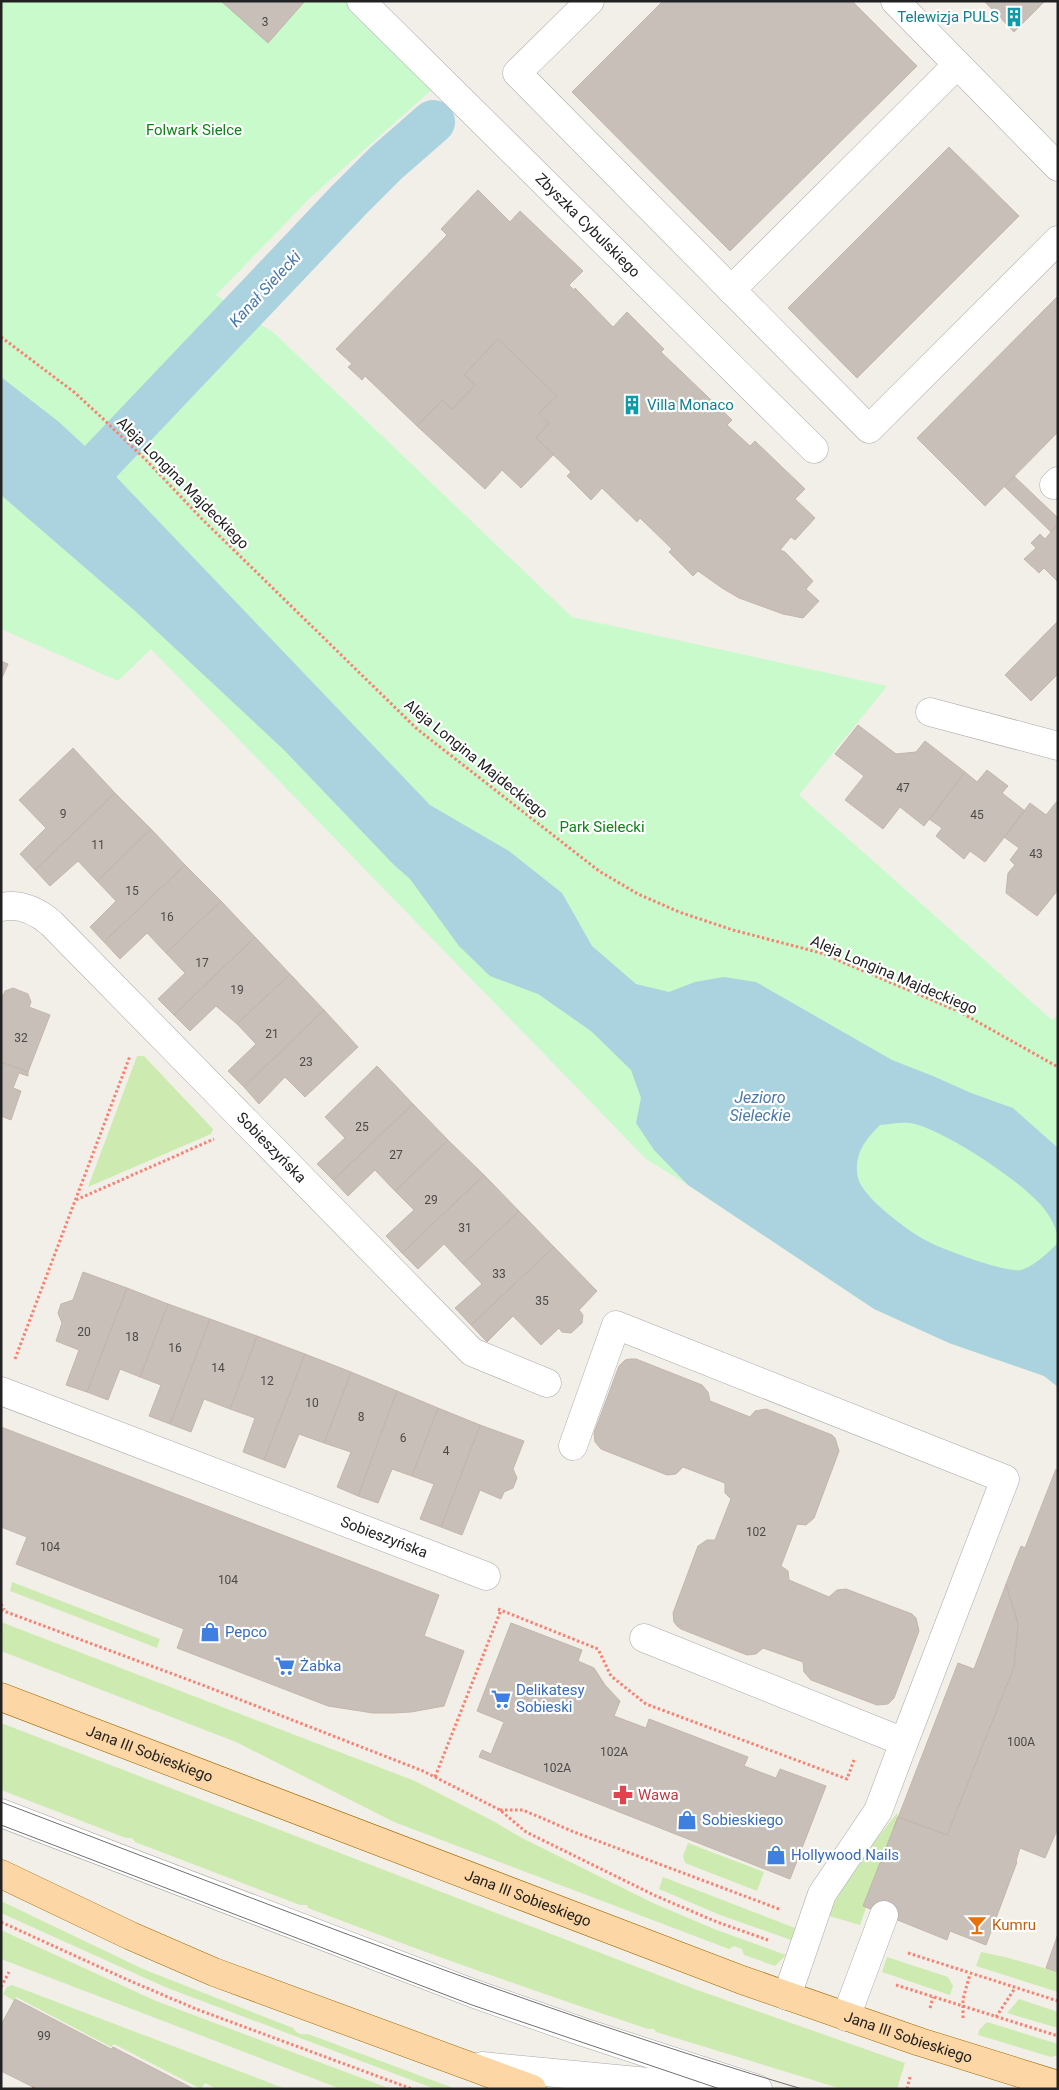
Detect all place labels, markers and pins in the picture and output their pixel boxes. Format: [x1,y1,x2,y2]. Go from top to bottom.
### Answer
building icon: Telewizja PULS [1003,6,1025,28]
place label: Telewizja PULS [897,8,999,26]
building icon: Villa Monaco [621,394,643,416]
place label: Villa Monaco [647,396,734,414]
shop icon: Pepco [199,1621,221,1643]
place label: Pepco [225,1623,267,1641]
supermarket icon: Żabka [274,1655,296,1677]
place label: Żabka [300,1657,341,1675]
place label: Delikatesy Sobieski [516,1681,585,1716]
supermarket icon: Delikatesy Sobieski [490,1688,512,1710]
pharmacy icon: Wawa [612,1784,634,1806]
place label: Wawa [638,1786,679,1804]
shop icon: Sobieskiego [676,1809,698,1831]
place label: Sobieskiego [702,1811,783,1829]
shop icon: Hollywood Nails [765,1844,787,1866]
place label: Hollywood Nails [791,1846,899,1864]
bar icon: Kumru [966,1914,988,1936]
place label: Kumru [992,1916,1036,1934]

